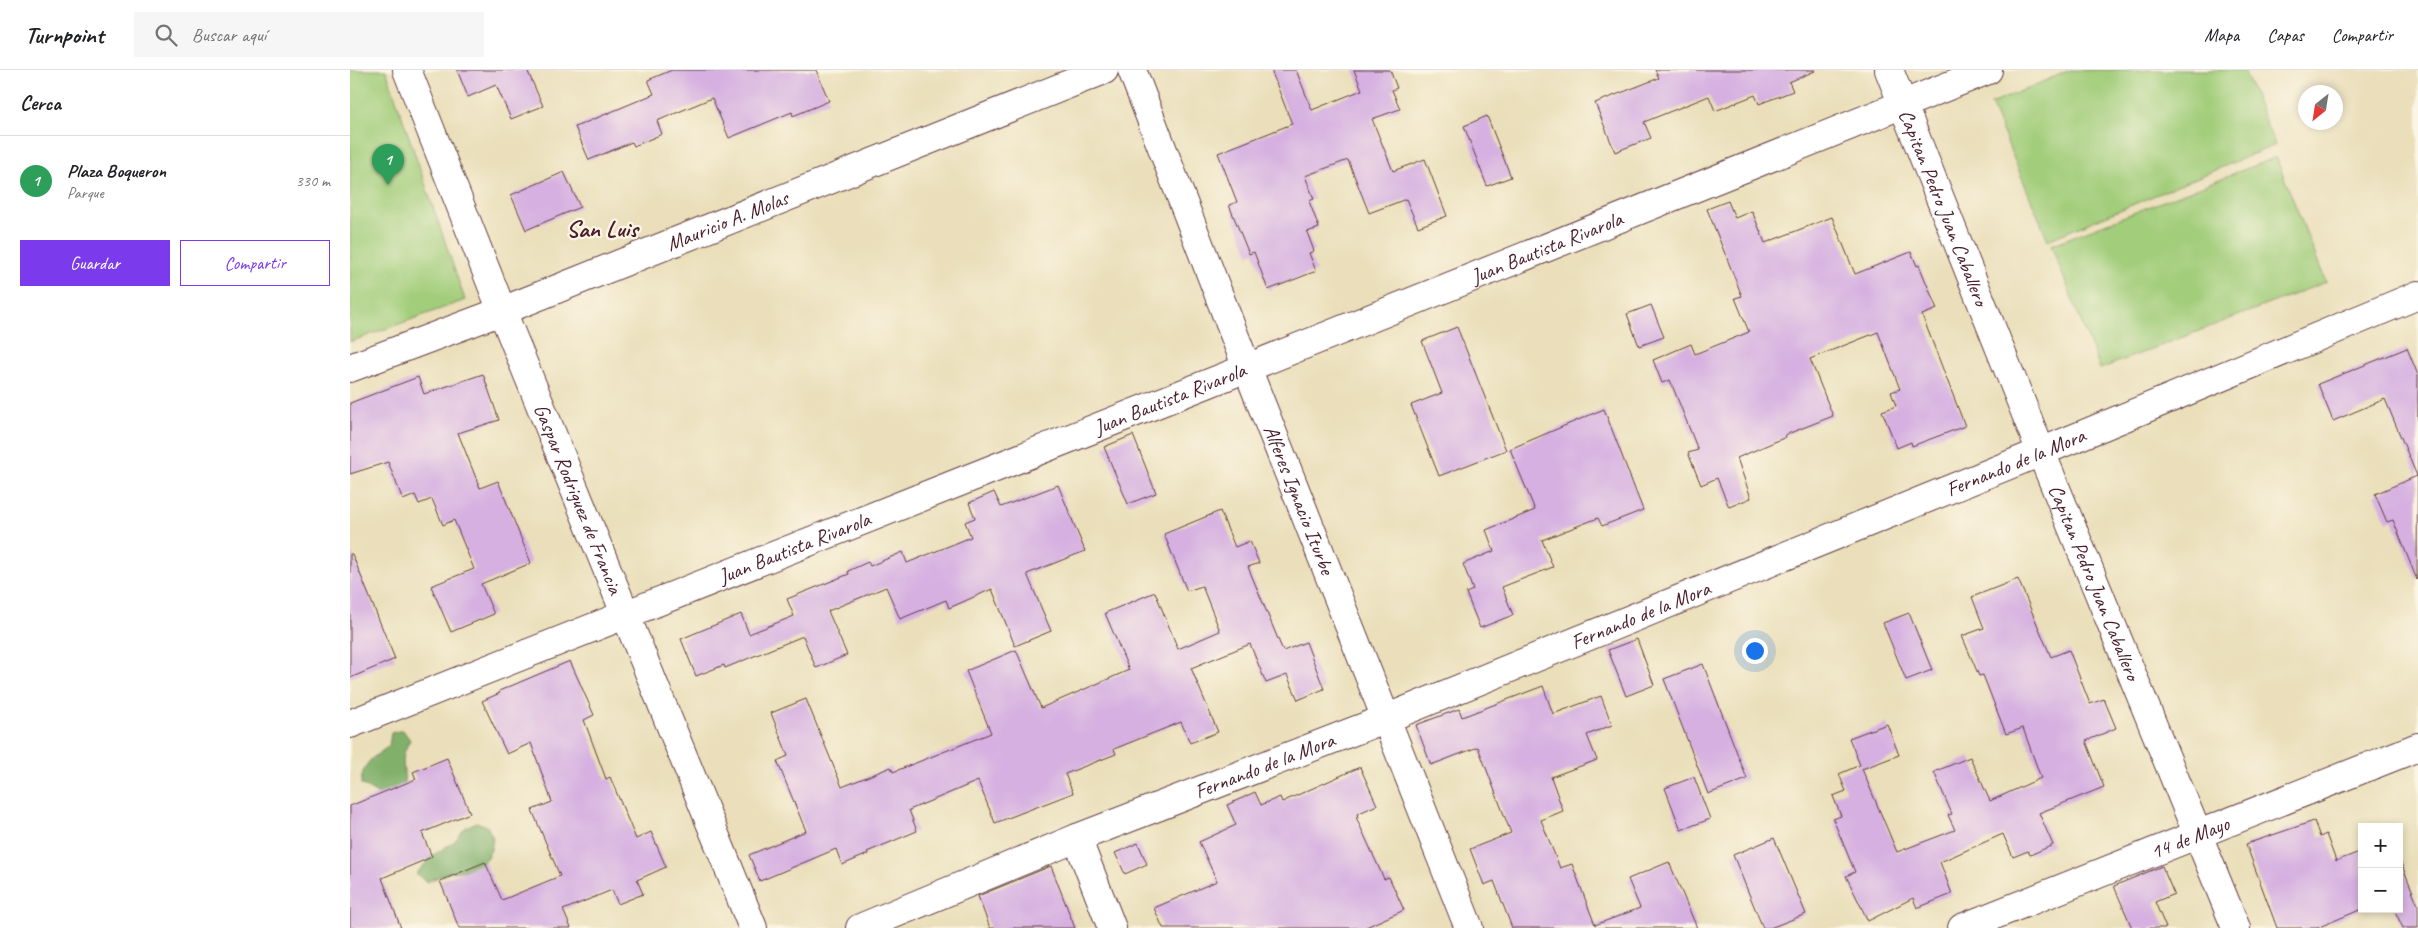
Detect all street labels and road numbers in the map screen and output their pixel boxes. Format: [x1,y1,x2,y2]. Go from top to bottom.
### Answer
street label: Capitan Pedro Juan Caballero [1893,106,1995,312]
street label: Mauricio A. Molas [663,184,794,257]
street label: Juan Bautista Rivarola [1466,205,1628,290]
street label: Juan Bautista Rivarola [1089,356,1251,441]
street label: Gaspar Rodriguez de Francia [528,400,630,600]
street label: Alferes Ignacio Iturbe [1258,421,1341,580]
street label: Fernando de la Mora [1942,421,2091,502]
street label: Capitan Pedro Juan Caballero [2043,481,2147,686]
street label: Juan Bautista Rivarola [714,505,876,590]
street label: Fernando de la Mora [1567,574,1716,655]
street label: Fernando de la Mora [1191,726,1340,804]
street label: 14 de Mayo [2147,810,2234,865]

